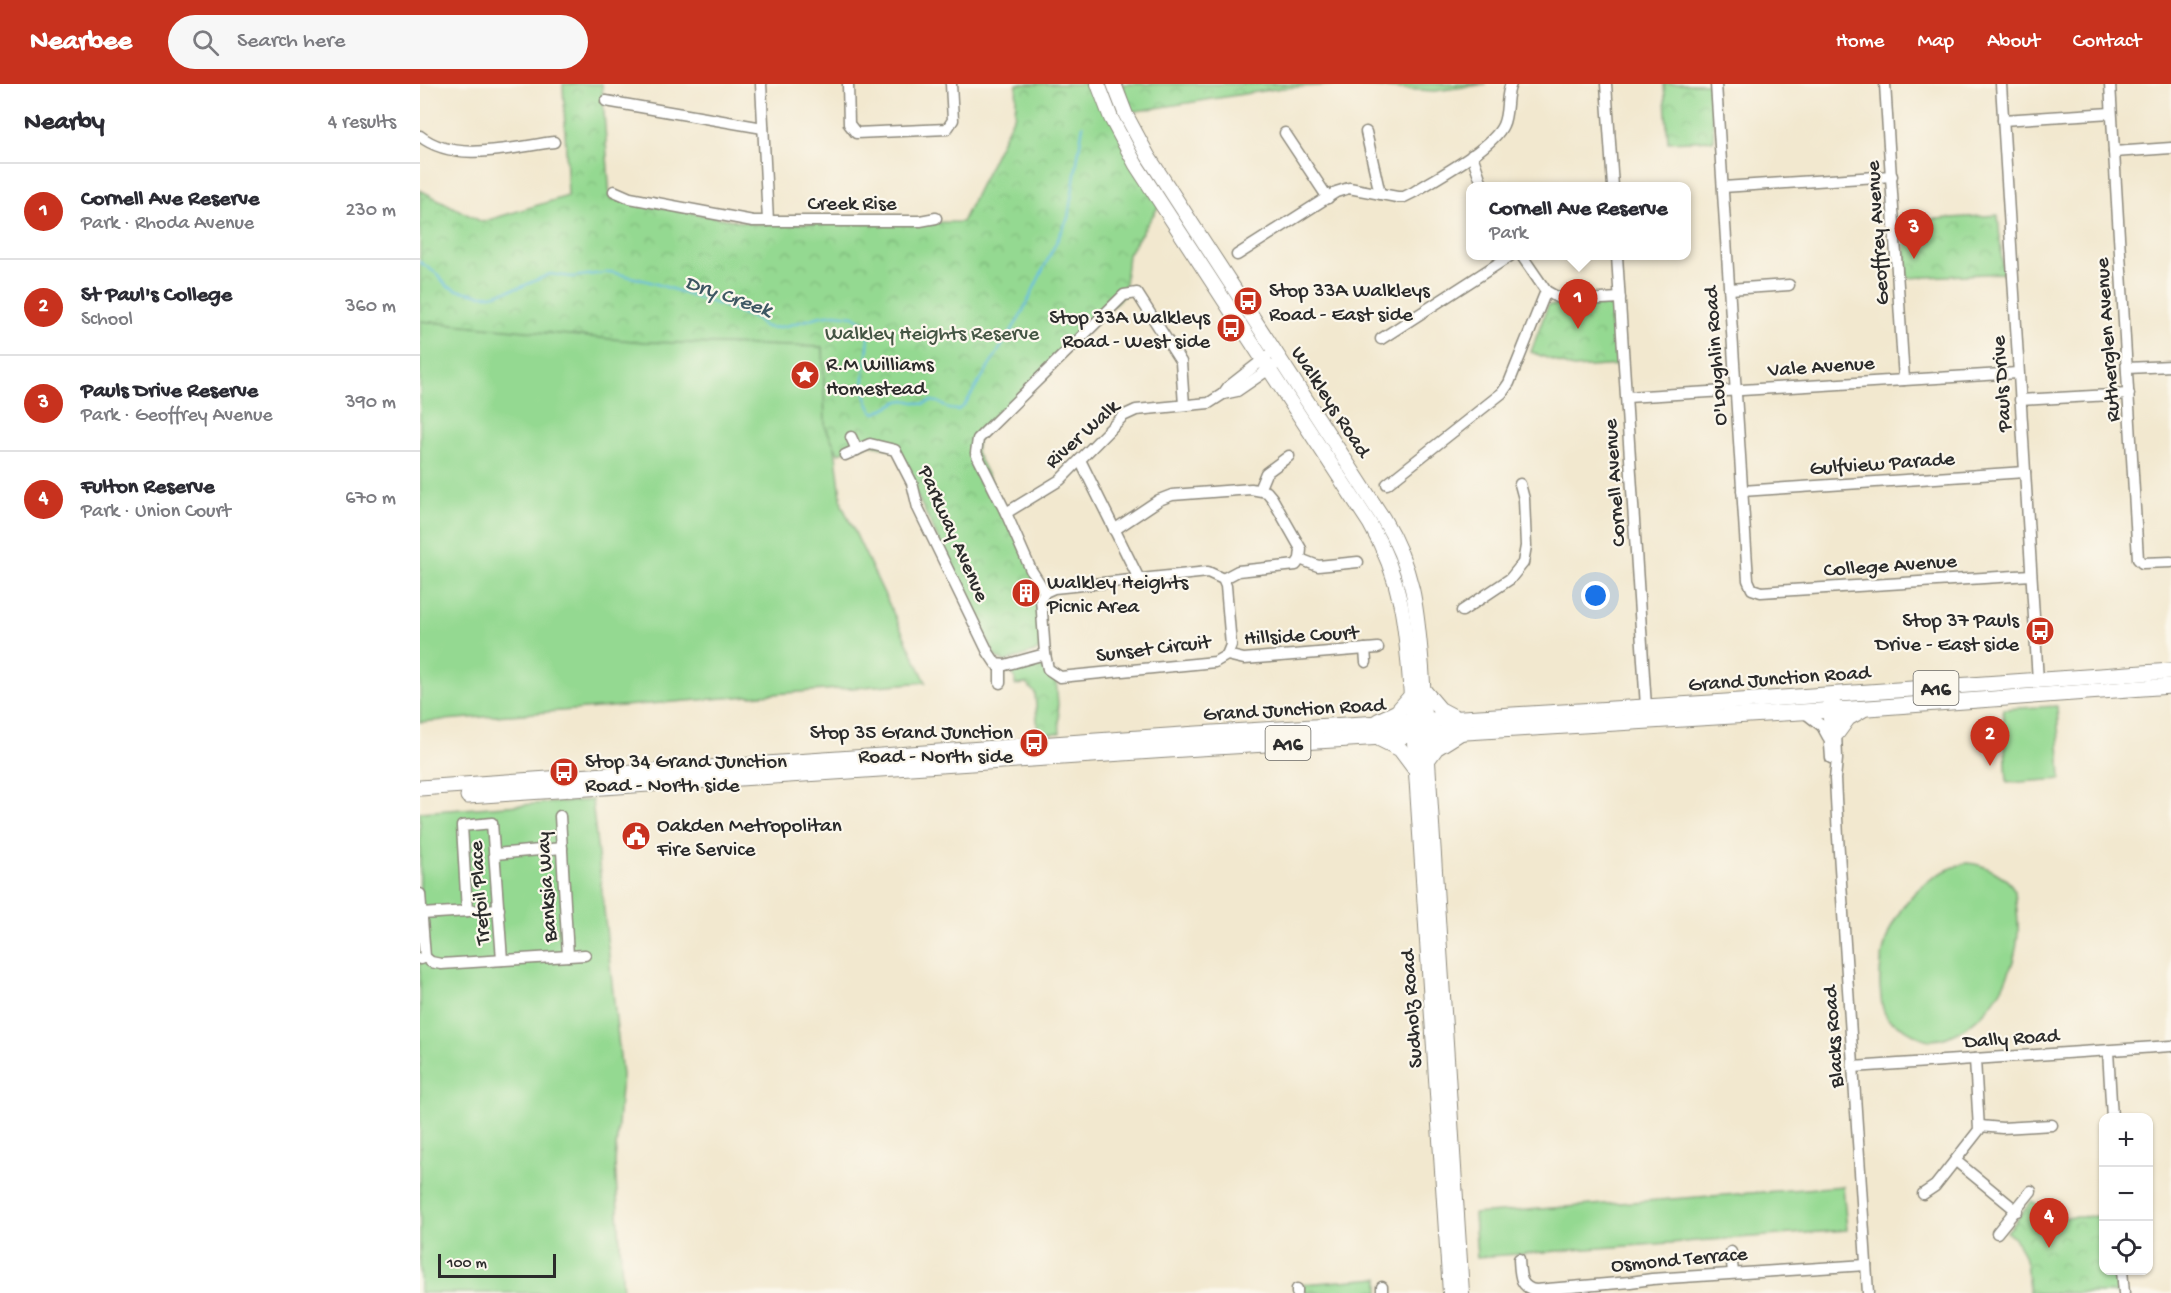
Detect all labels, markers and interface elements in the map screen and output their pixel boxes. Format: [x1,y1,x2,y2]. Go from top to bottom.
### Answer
search box [168,15,588,69]
text: Nearbee [30,26,132,59]
icon: search [189,26,222,59]
text: Search here [237,29,345,55]
text: Home [1836,30,1884,55]
text: Map [1917,30,1954,55]
text: About [1987,30,2040,55]
text: Contact [2073,30,2141,55]
text: Nearby [24,108,105,139]
text: 4 results [328,112,396,135]
street label: Geoffrey Avenue [1862,159,1897,306]
popup [1466,182,1691,260]
text: Cornell Ave Reserve [81,187,259,213]
street label: Creek Rise [808,193,898,218]
text: Cornell Ave Reserve [1489,197,1668,223]
text: 1 [39,200,48,223]
text: 230 m [346,200,396,223]
pin: 3 [1894,210,1934,259]
text: Park · Rhoda Avenue [81,213,254,236]
text: Park [1489,223,1528,246]
street label: Rutherglen Avenue [2091,256,2128,423]
water label: Dry Creek [681,271,777,326]
place label: Stop 33A Walkleys Road - East side [1269,280,1431,329]
pin: 1 [1558,280,1598,329]
text: St Paul's College [81,283,232,309]
street label: O'Loughlin Road [1700,284,1735,426]
bus stop icon: Stop 33A Walkleys Road - East side [1232,285,1264,317]
text: 2 [39,296,48,319]
text: 360 m [345,296,396,319]
place label: Stop 33A Walkleys Road - West side [1049,307,1211,356]
text: School [81,309,133,332]
bus stop icon: Stop 33A Walkleys Road - West side [1215,312,1247,344]
park label: Walkley Heights Reserve [825,323,1040,348]
street label: Pauls Drive [1988,334,2019,434]
street label: Walkleys Road [1284,342,1375,465]
street label: Vale Avenue [1766,352,1877,385]
place label: R.M Williams Homestead [826,354,935,403]
place icon: R.M Williams Homestead [789,359,821,391]
text: Pauls Drive Reserve [81,379,258,405]
text: 3 [38,392,49,415]
text: 390 m [345,392,396,415]
street label: River Walk [1041,394,1128,476]
text: Park · Geoffrey Avenue [81,405,273,428]
street label: Cornell Avenue [1599,417,1633,547]
street label: Gulfview Parade [1809,448,1957,483]
street label: Parkway Avenue [910,462,993,607]
text: Fulton Reserve [81,475,215,501]
text: 4 [39,488,48,511]
text: 670 m [345,488,396,511]
text: Park · Union Court [81,501,231,524]
street label: College Avenue [1823,550,1959,585]
place label: Walkley Heights Picnic Area [1046,572,1189,621]
building icon: Walkley Heights Picnic Area [1010,577,1042,609]
your location [1581,581,1610,610]
place label: Stop 37 Pauls Drive - East side [1873,610,2020,659]
bus stop icon: Stop 37 Pauls Drive - East side [2024,615,2056,647]
street label: Hillside Court [1243,622,1361,653]
street label: Sunset Circuit [1095,631,1215,670]
street label: Grand Junction Road [1687,662,1873,699]
road number: A16 [1914,671,1958,705]
street label: Grand Junction Road [1202,694,1388,729]
pin: 2 [1970,716,2010,766]
place label: Stop 35 Grand Junction Road - North side [810,722,1014,771]
road number: A16 [1266,726,1310,760]
bus stop icon: Stop 35 Grand Junction Road - North side [1018,727,1050,759]
place label: Stop 34 Grand Junction Road - North side [585,751,787,800]
bus stop icon: Stop 34 Grand Junction Road - North side [548,756,580,788]
place label: Oakden Metropolitan Fire Service [656,815,842,864]
public building icon: Oakden Metropolitan Fire Service [620,820,652,852]
street label: Banksia Way [532,831,565,944]
street label: Trefoil Place [465,839,498,946]
street label: Sudholz Road [1397,947,1430,1069]
street label: Blacks Road [1819,983,1852,1090]
street label: Dally Road [1961,1025,2062,1056]
map controls [2099,1113,2153,1275]
button: + [2099,1113,2153,1167]
button: − [2099,1167,2153,1221]
pin: 4 [2030,1198,2068,1248]
button: locate [2099,1221,2153,1275]
street label: Osmond Terrace [1610,1243,1750,1280]
scale bar [438,1251,556,1278]
text: 100 m [447,1255,487,1274]

